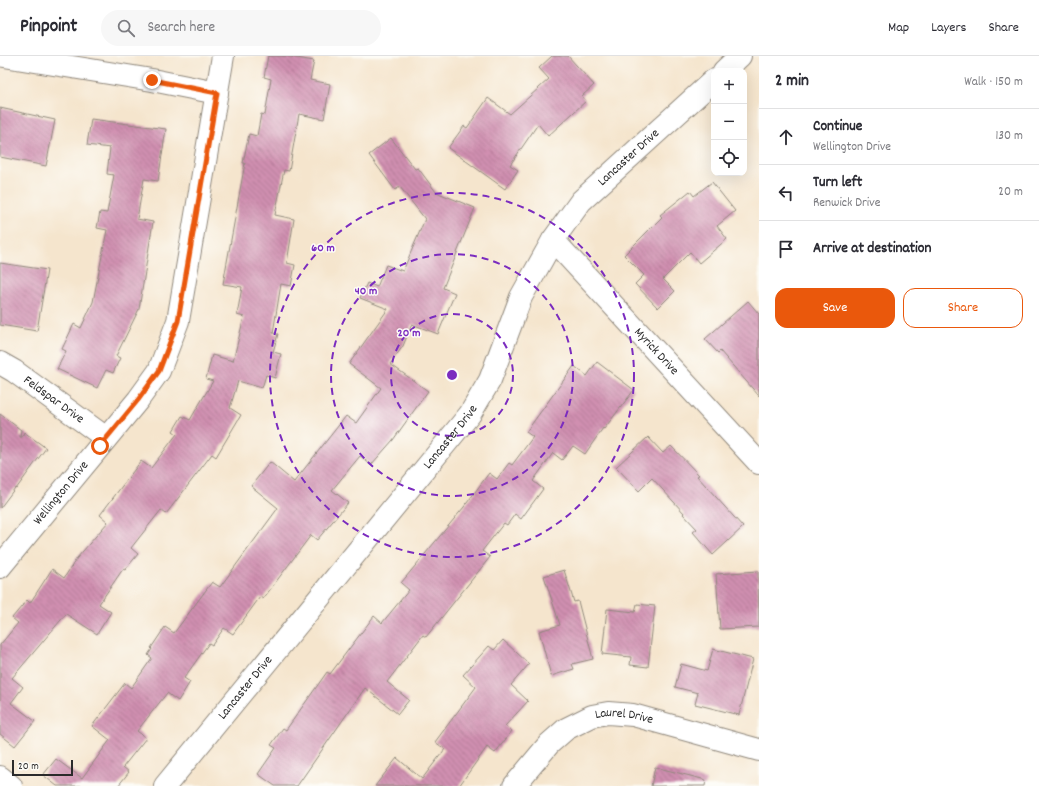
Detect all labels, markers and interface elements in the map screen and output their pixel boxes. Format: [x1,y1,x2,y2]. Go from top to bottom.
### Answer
search box [101,10,381,46]
text: Pinpoint [20,14,77,41]
icon: search [115,17,137,39]
text: Search here [147,17,215,39]
text: Map [888,18,909,38]
text: Layers [931,18,966,38]
text: Share [988,18,1019,38]
map controls [711,68,747,176]
button: + [711,68,747,104]
text: 2 min [775,70,809,94]
route end [143,71,161,89]
text: Walk · 150 m [964,73,1023,92]
button: − [711,104,747,140]
text: Continue [813,116,862,138]
street label: Lancaster Drive [594,124,664,191]
icon: ahead [775,126,797,148]
text: 130 m [995,127,1023,146]
text: Wellington Drive [813,138,891,157]
button: locate [711,140,747,176]
text: Turn left [813,172,862,194]
icon: left [775,182,797,204]
text: 20 m [998,183,1023,202]
text: Renwick Drive [813,194,880,213]
icon: arrive [775,238,797,260]
text: Arrive at destination [813,238,931,260]
text: 60 m [311,240,335,257]
text: 40 m [355,283,377,300]
button: Save [775,288,895,328]
button: Share [903,288,1023,328]
street label: Myrick Drive [629,324,683,380]
text: 20 m [398,325,420,342]
centre of rings [445,368,459,382]
street label: Feldspar Drive [19,371,88,429]
street label: Lancaster Drive [419,401,483,473]
route start [91,437,109,455]
street label: Wellington Drive [29,457,94,529]
street label: Lancaster Drive [214,652,278,724]
street label: Laurel Drive [593,703,656,730]
scale bar [12,758,73,777]
text: 20 m [18,759,39,775]

